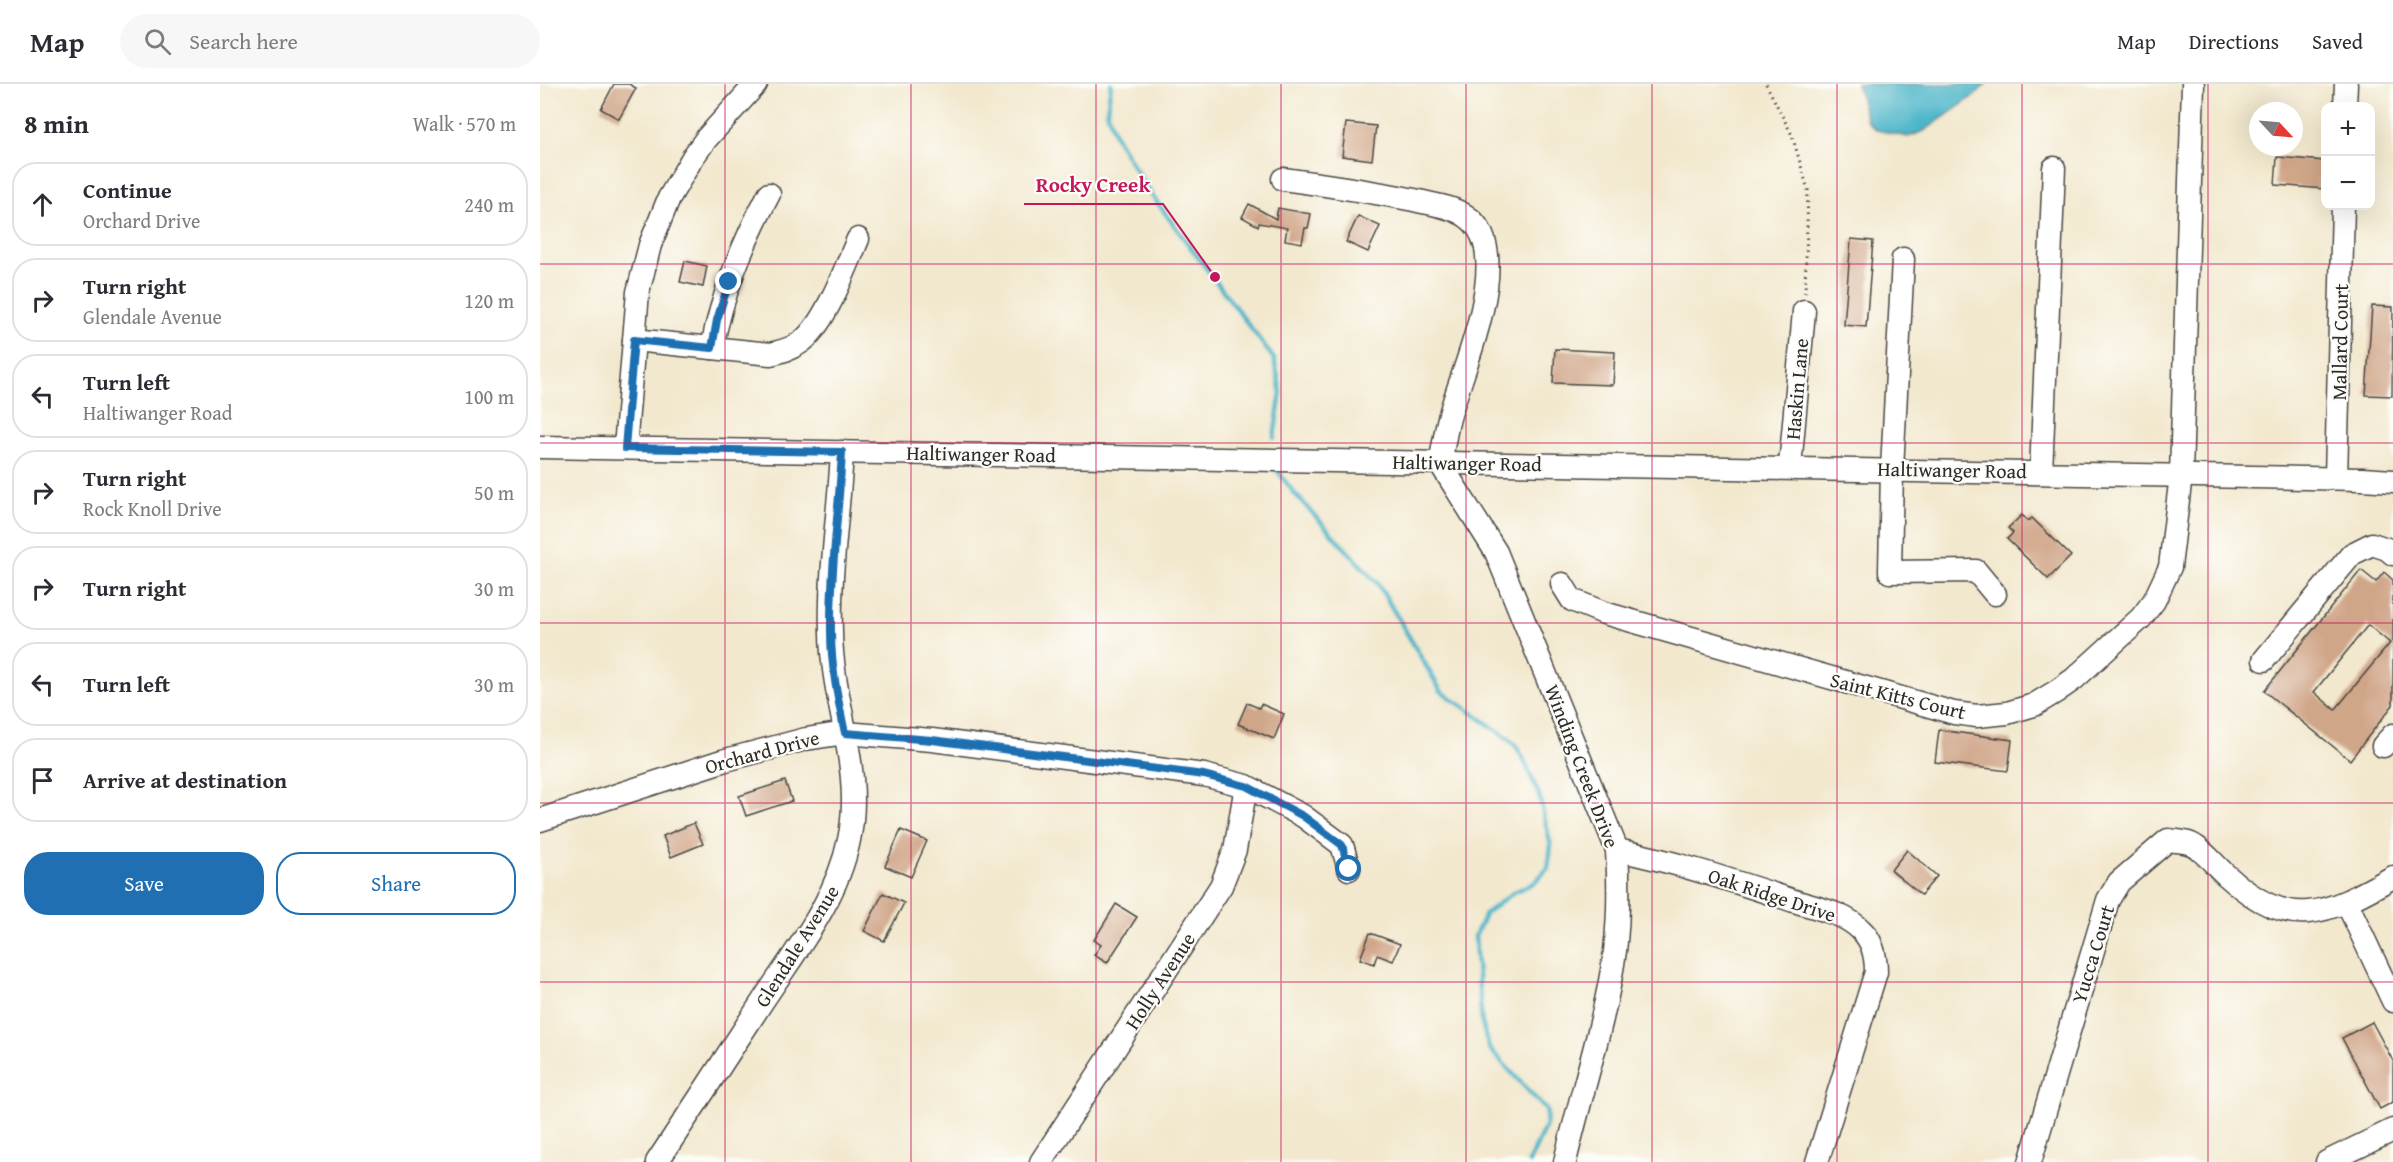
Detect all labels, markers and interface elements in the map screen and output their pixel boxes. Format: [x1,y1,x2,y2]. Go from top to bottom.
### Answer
search box [120,14,540,68]
text: Map [30,21,84,62]
icon: search [141,25,174,58]
text: Search here [189,25,298,57]
text: Map [2117,26,2156,57]
text: Directions [2189,26,2279,57]
text: Saved [2312,26,2363,57]
north arrow [2249,102,2303,156]
map controls [2321,102,2375,210]
button: + [2321,102,2375,156]
text: 8 min [24,104,89,143]
text: Walk · 570 m [413,109,516,138]
button: − [2321,156,2375,210]
callout: Rocky Creek [1024,165,1163,204]
text: Rocky Creek [1036,169,1151,200]
text: Continue [83,174,172,206]
icon: ahead [26,188,59,221]
text: 240 m [464,190,514,219]
text: Orchard Drive [83,206,200,235]
route end [715,268,741,294]
text: Turn right [83,270,186,302]
street label: Mallard Court [2324,283,2355,401]
icon: right [26,284,59,317]
text: 120 m [464,286,514,315]
text: Glendale Avenue [83,302,222,331]
street label: Haskin Lane [1778,337,1815,441]
text: Turn left [83,366,170,398]
icon: left [26,380,59,413]
text: 100 m [464,382,514,411]
text: Haltiwanger Road [83,398,232,427]
street label: Haltiwanger Road [906,438,1056,469]
street label: Haltiwanger Road [1392,447,1542,478]
street label: Haltiwanger Road [1877,454,2027,485]
text: Turn right [83,462,186,494]
icon: right [26,476,59,509]
text: 50 m [474,478,514,507]
text: Rock Knoll Drive [83,494,222,523]
icon: right [26,572,59,605]
text: Turn right [83,572,186,604]
text: 30 m [474,574,514,603]
street label: Saint Kitts Court [1827,665,1969,726]
icon: left [26,668,59,701]
text: Turn left [83,668,170,700]
text: 30 m [474,670,514,699]
street label: Winding Creek Drive [1538,680,1627,852]
street label: Orchard Drive [701,722,822,781]
icon: arrive [26,764,59,797]
text: Arrive at destination [83,764,287,796]
button: Save [24,852,264,915]
button: Share [276,852,516,915]
route start [1335,855,1361,881]
street label: Oak Ridge Drive [1705,860,1840,929]
street label: Glendale Avenue [747,879,846,1012]
street label: Yucca Court [2064,901,2121,1007]
street label: Holly Avenue [1117,926,1202,1035]

